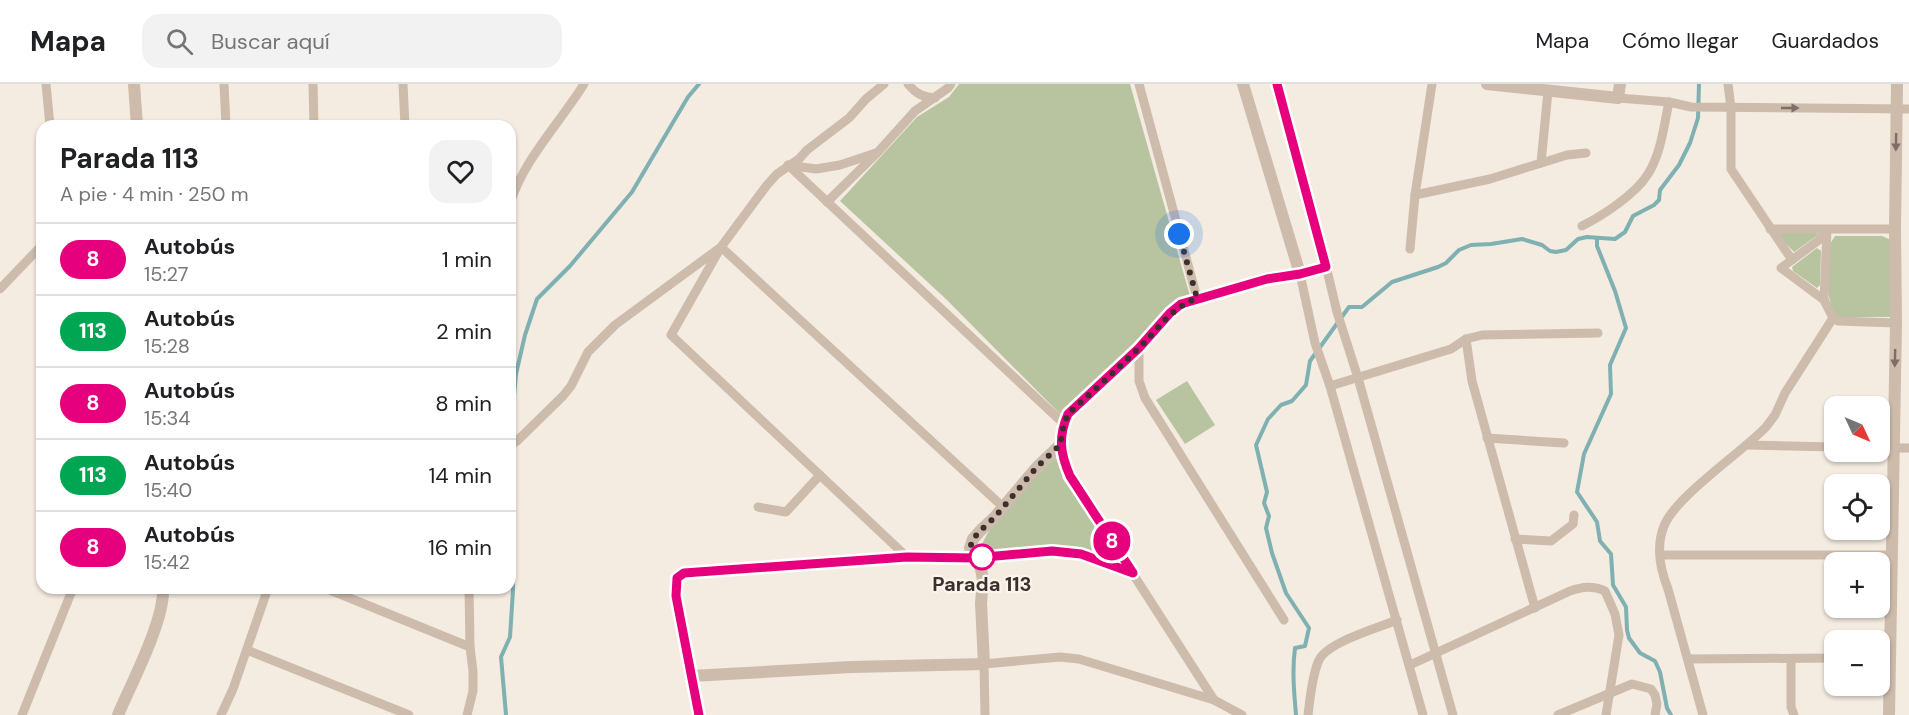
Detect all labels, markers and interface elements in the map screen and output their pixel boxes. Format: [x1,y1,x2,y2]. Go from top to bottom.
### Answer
search box [142,14,562,68]
text: Mapa [30,23,106,60]
icon: search [163,25,196,58]
text: Buscar aquí [211,27,330,56]
text: Mapa [1535,27,1589,55]
text: Cómo llegar [1622,27,1739,55]
text: Guardados [1772,27,1879,55]
one-way arrow [1780,103,1799,113]
one-way arrow [1892,133,1901,152]
text: Parada 113 [60,140,199,177]
button: heart [429,140,492,203]
text: A pie · 4 min · 250 m [60,181,249,207]
your location [1164,219,1194,249]
text: Autobús [144,232,235,261]
text: 8 [86,245,100,273]
text: 1 min [442,245,492,274]
text: 15:27 [144,261,188,287]
text: Autobús [144,304,235,333]
text: 113 [79,317,107,345]
text: 2 min [436,317,492,346]
text: 15:28 [144,333,190,359]
one-way arrow [1891,349,1900,368]
text: Autobús [144,376,235,405]
text: 8 [86,389,100,417]
text: 8 min [435,389,492,418]
north arrow [1824,396,1890,462]
map controls [1824,396,1890,696]
text: 15:34 [144,405,190,431]
text: Autobús [144,448,235,477]
text: 113 [79,461,107,489]
text: 14 min [428,461,492,490]
button: locate [1824,474,1890,540]
text: 15:40 [144,477,192,503]
text: Autobús [144,520,235,549]
line badge: 8 [1092,522,1132,560]
text: 8 [1105,527,1119,555]
text: 8 [86,533,100,561]
text: 16 min [428,533,492,562]
marker: Parada 113 [969,544,995,570]
text: 15:42 [144,549,190,575]
button: + [1824,552,1890,618]
place label: Parada 113 [932,571,1032,597]
button: − [1824,630,1890,696]

